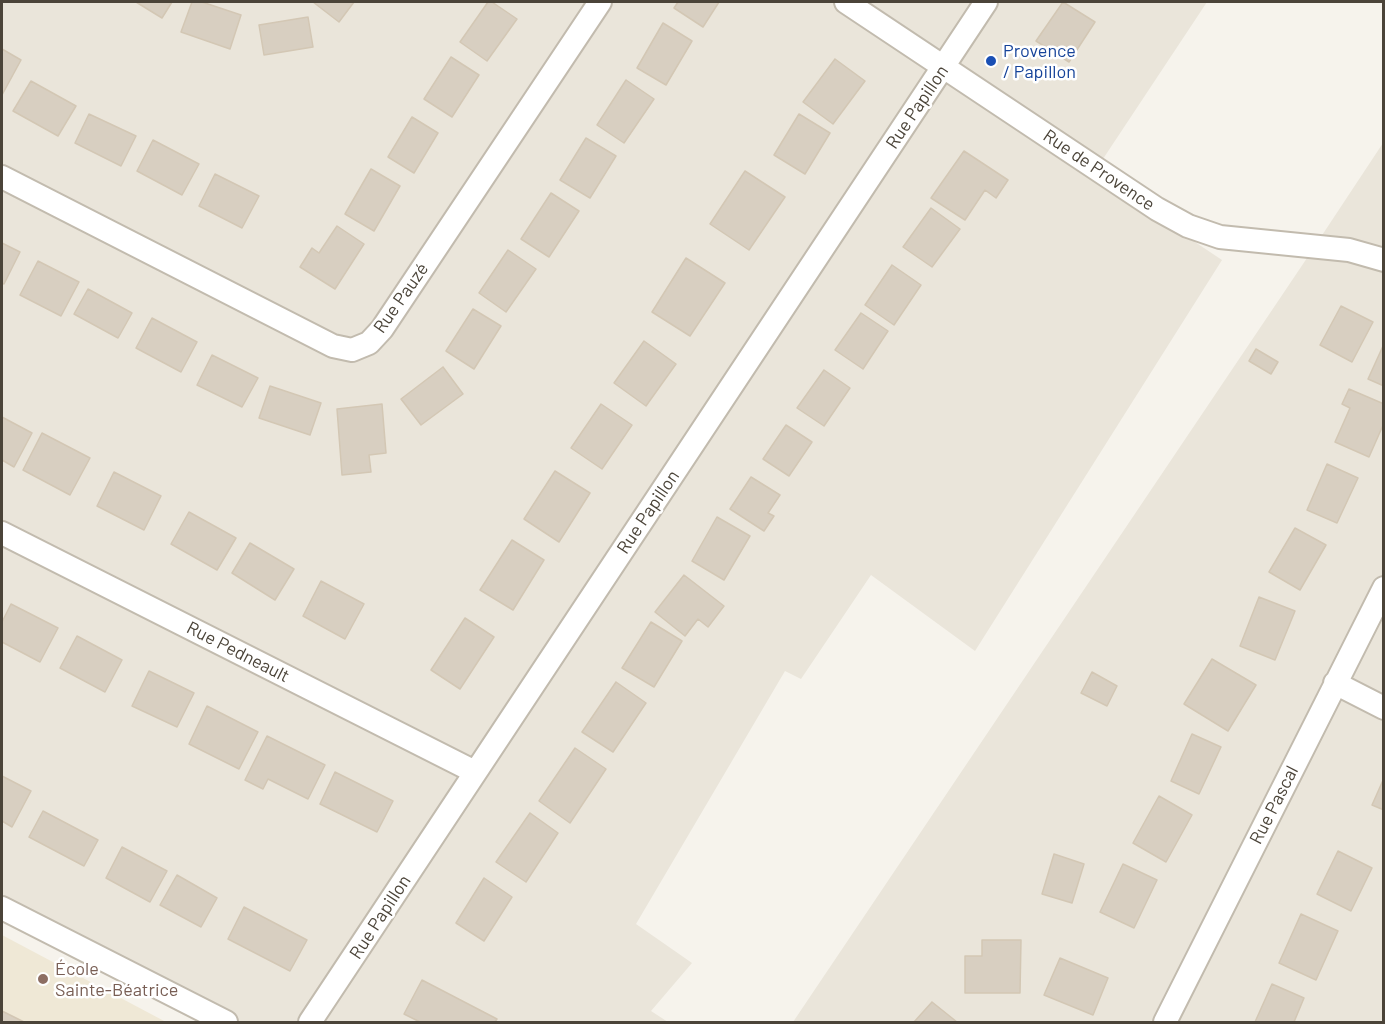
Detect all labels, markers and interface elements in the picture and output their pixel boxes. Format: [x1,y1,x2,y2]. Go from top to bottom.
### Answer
place label: Provence / Papillon [1003,40,1076,82]
marker: Provence / Papillon [984,54,998,68]
street label: Rue Papillon [881,61,953,153]
street label: Rue de Provence [1039,125,1159,215]
street label: Rue Pauzé [369,259,433,337]
street label: Rue Papillon [612,466,684,558]
street label: Rue Pedneault [183,617,293,687]
street label: Rue Pascal [1245,762,1303,848]
street label: Rue Papillon [345,871,415,963]
place label: École Sainte-Béatrice [55,958,178,1000]
marker: École Sainte-Béatrice [36,972,50,986]

